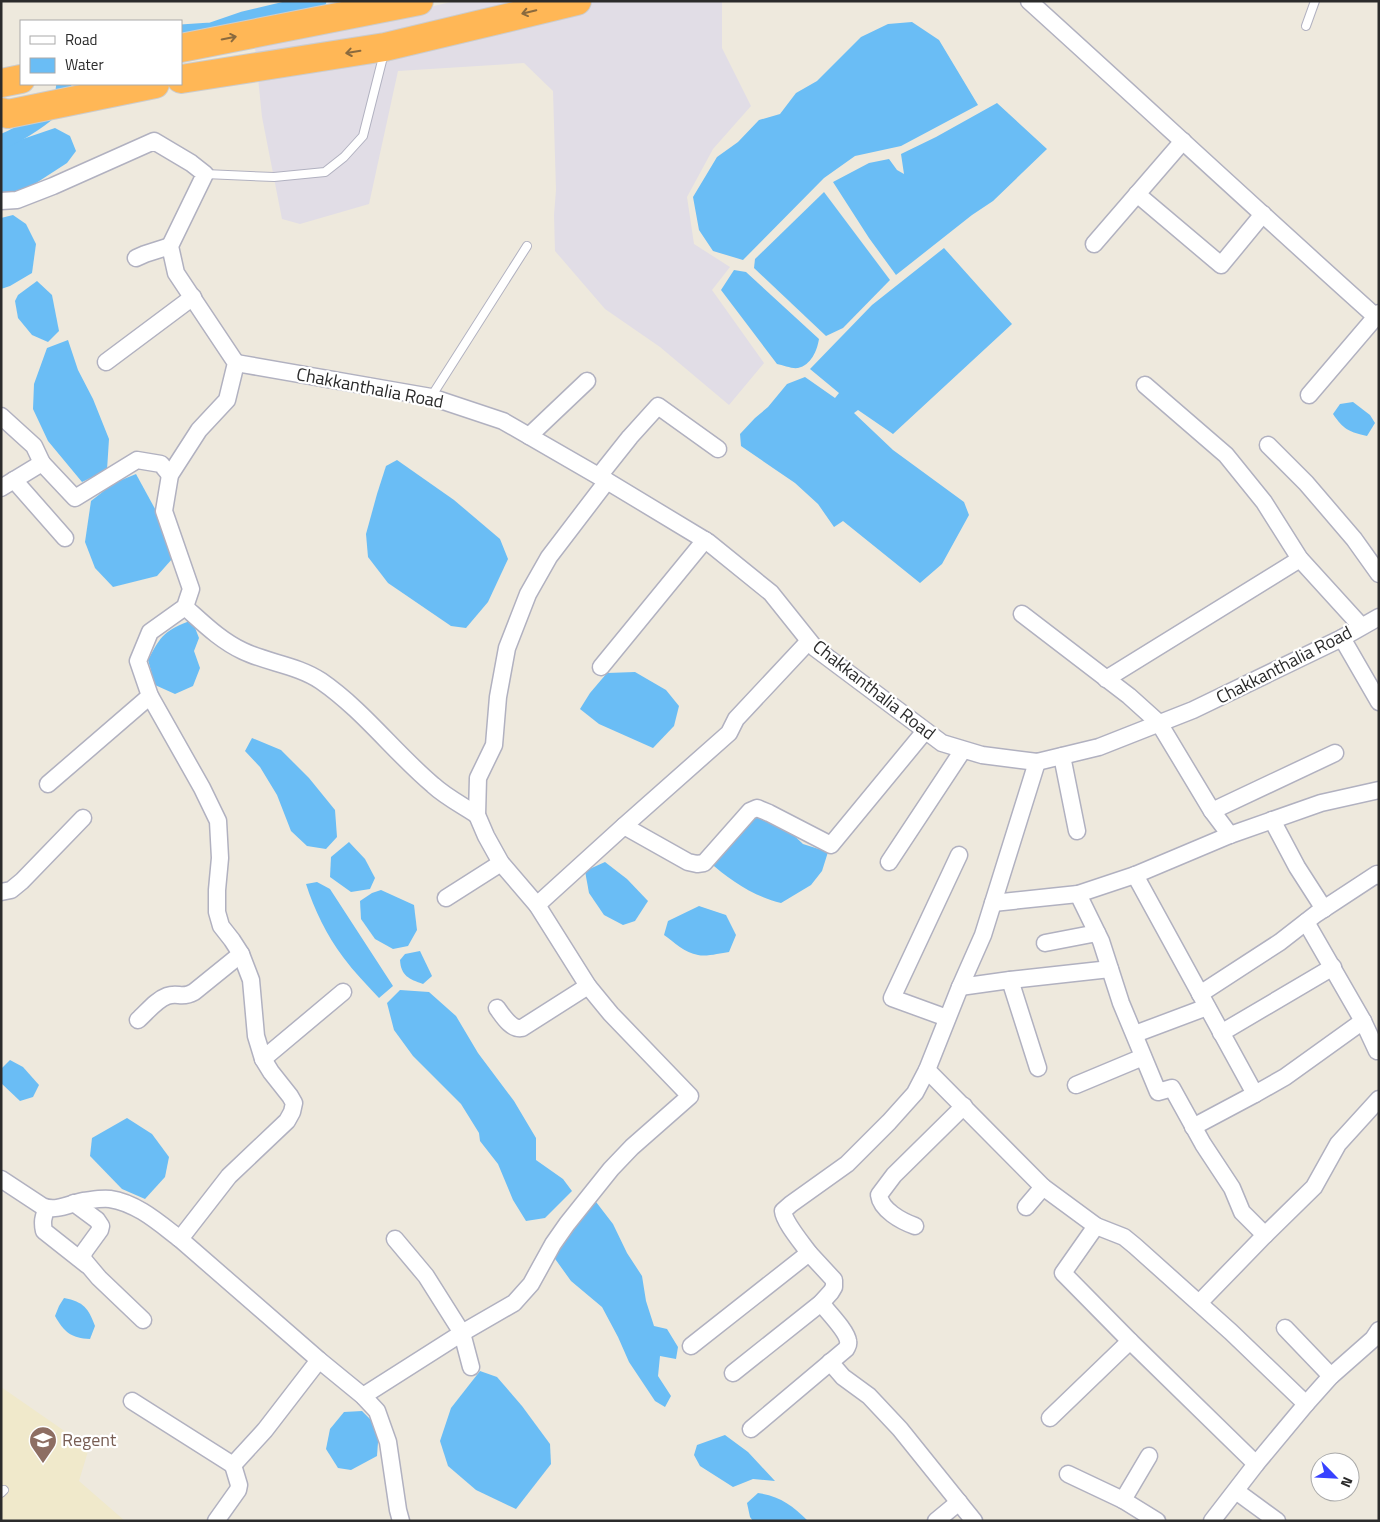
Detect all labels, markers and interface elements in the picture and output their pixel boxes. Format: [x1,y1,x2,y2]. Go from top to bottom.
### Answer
one-way arrow [522,8,538,17]
legend [20,20,182,85]
text: Road [65,28,97,51]
one-way arrow [221,33,237,43]
one-way arrow [346,47,362,57]
text: Water [65,53,104,76]
street label: Chakkanthalia Road [294,360,446,415]
street label: Chakkanthalia Road [1211,619,1356,710]
street label: Chakkanthalia Road [807,633,941,746]
school or university icon: Regent [28,1425,58,1464]
place label: Regent [62,1426,117,1453]
north arrow [1310,1452,1360,1502]
text: N [1336,1474,1359,1491]

